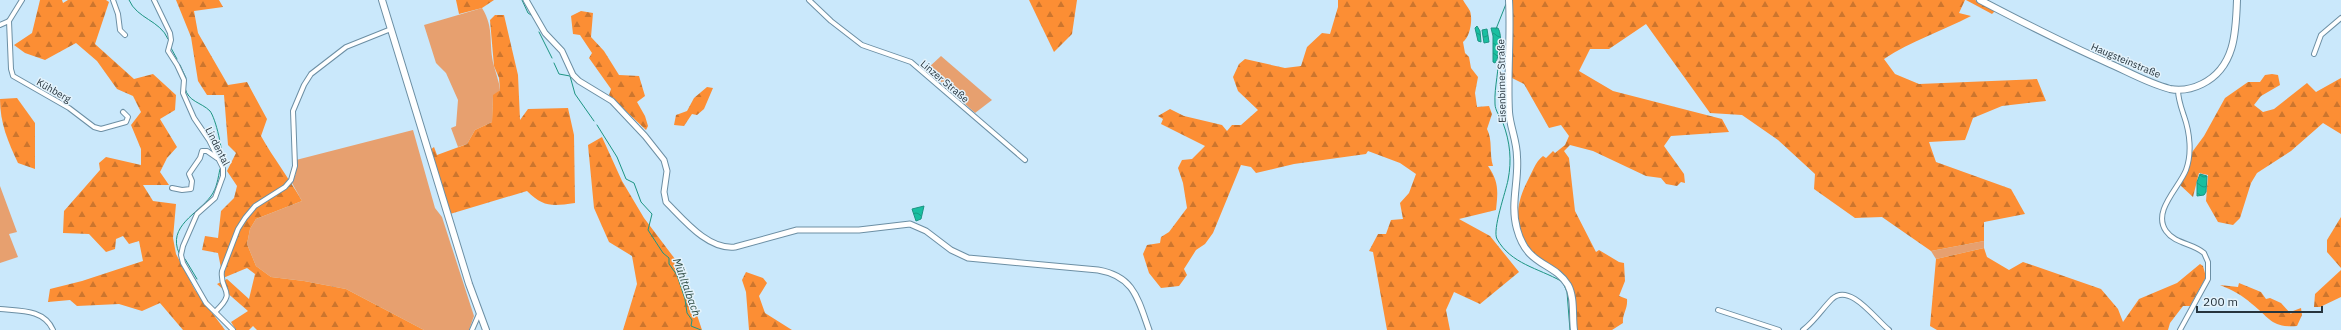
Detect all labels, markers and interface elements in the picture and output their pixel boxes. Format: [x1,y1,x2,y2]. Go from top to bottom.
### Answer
street label: Eisenbirner Straße [1494,39,1509,123]
street label: Haugsteinstraße [2089,40,2163,81]
street label: Linzer Straße [918,57,972,106]
street label: Kühberg [34,75,74,106]
street label: Lindental [202,125,233,168]
water label: Mühltalbach [670,256,704,318]
scale bar [2197,288,2322,314]
text: 200 m [2203,294,2238,309]

